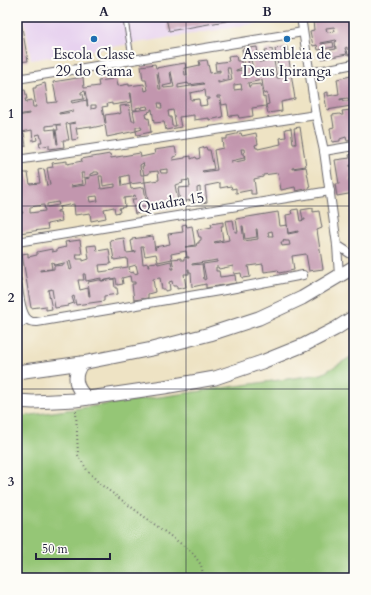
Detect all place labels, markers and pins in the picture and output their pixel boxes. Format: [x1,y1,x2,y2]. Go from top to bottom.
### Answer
marker: Escola Classe 29 do Gama [89,34,99,44]
marker: Assembleia de Deus Ipiranga [282,34,292,44]
place label: Escola Classe 29 do Gama [53,44,135,81]
place label: Assembleia de Deus Ipiranga [243,44,332,81]

